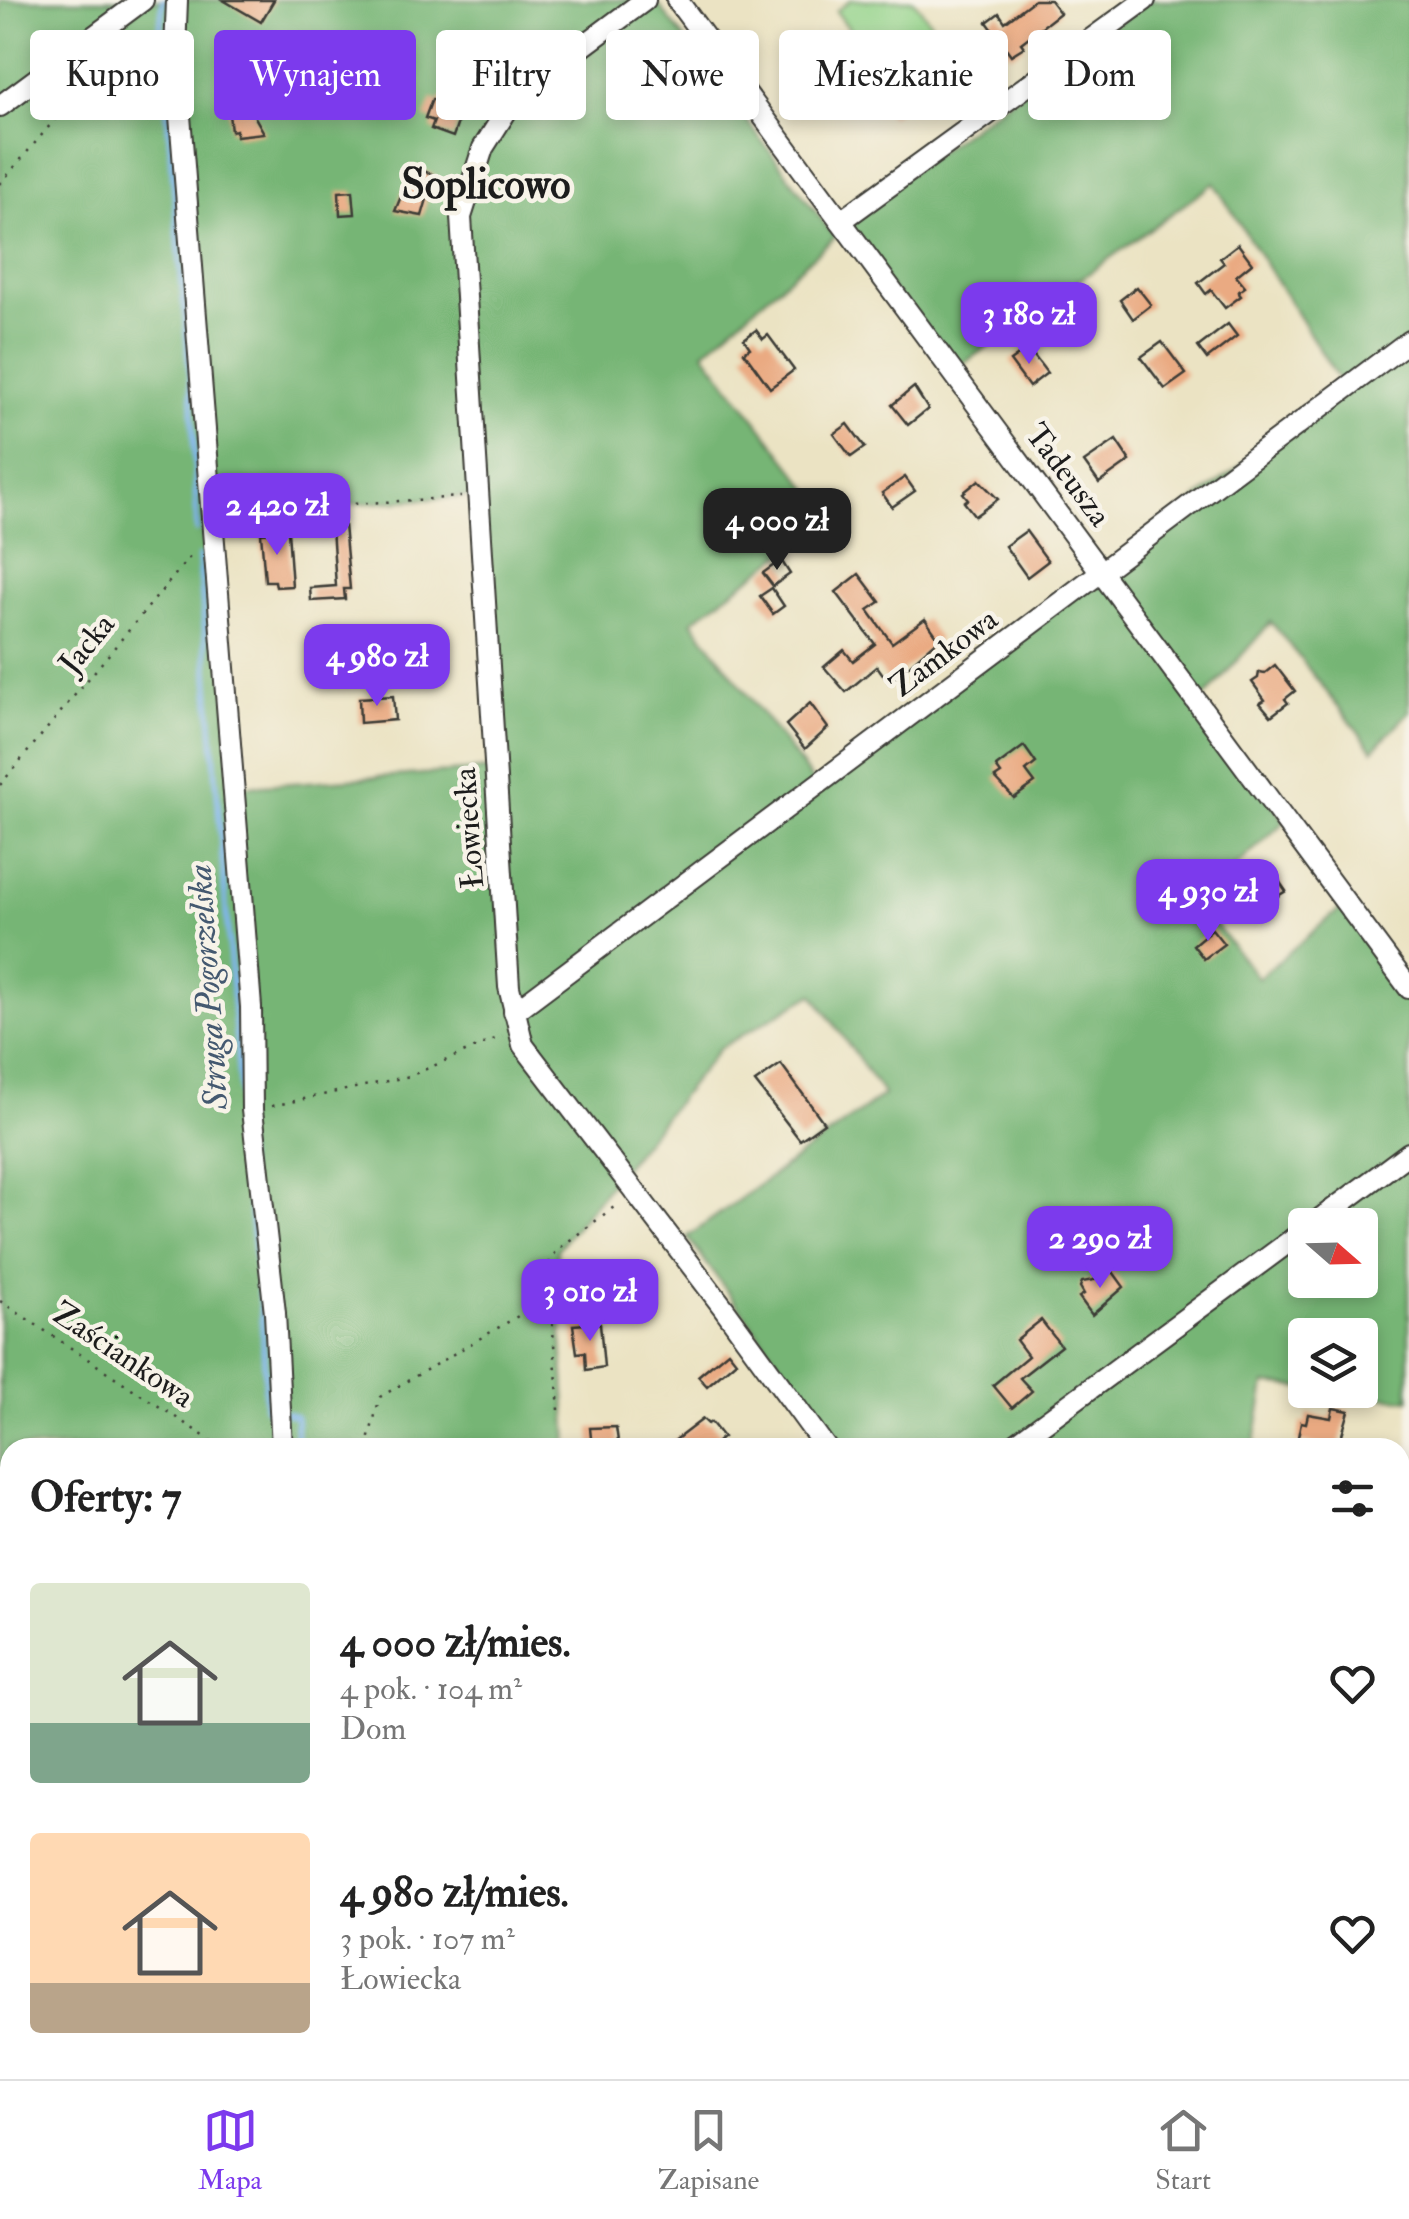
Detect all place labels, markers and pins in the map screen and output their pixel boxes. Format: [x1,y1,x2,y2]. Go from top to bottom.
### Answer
pin: 3 180 zł [926,282,1132,367]
pin: 2 420 zł [174,473,380,558]
pin: 4 000 zł [674,488,880,573]
pin: 4 980 zł [274,624,480,709]
pin: 4 930 zł [1105,859,1311,944]
pin: 2 290 zł [997,1206,1203,1291]
pin: 3 010 zł [487,1259,693,1344]

